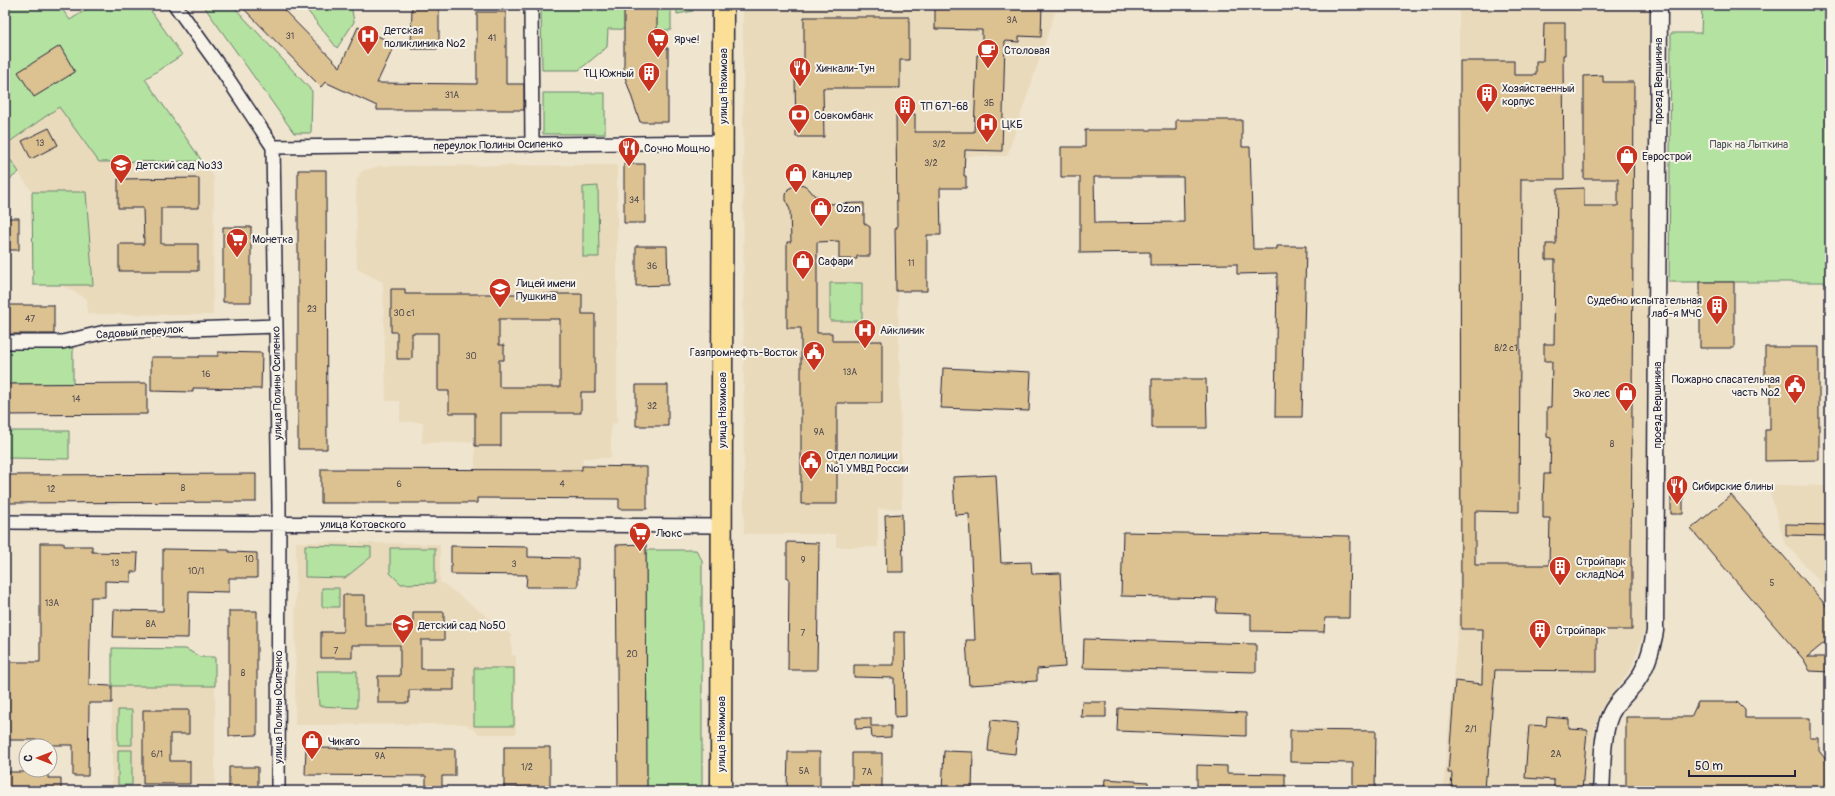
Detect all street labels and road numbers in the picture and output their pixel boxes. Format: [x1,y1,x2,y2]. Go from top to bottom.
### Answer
street label: проезд Вершинина [1652,38,1665,124]
street label: улица Нахимова [717,48,730,125]
street label: переулок Полины Осипенко [433,137,563,153]
street label: Садовый переулок [96,322,185,342]
street label: улица Полины Осипенко [270,326,285,441]
street label: проезд Вершинина [1651,362,1664,448]
street label: улица Нахимова [716,372,729,449]
street label: улица Котовского [319,518,406,531]
street label: улица Полины Осипенко [272,650,285,765]
street label: улица Нахимова [715,696,728,773]

